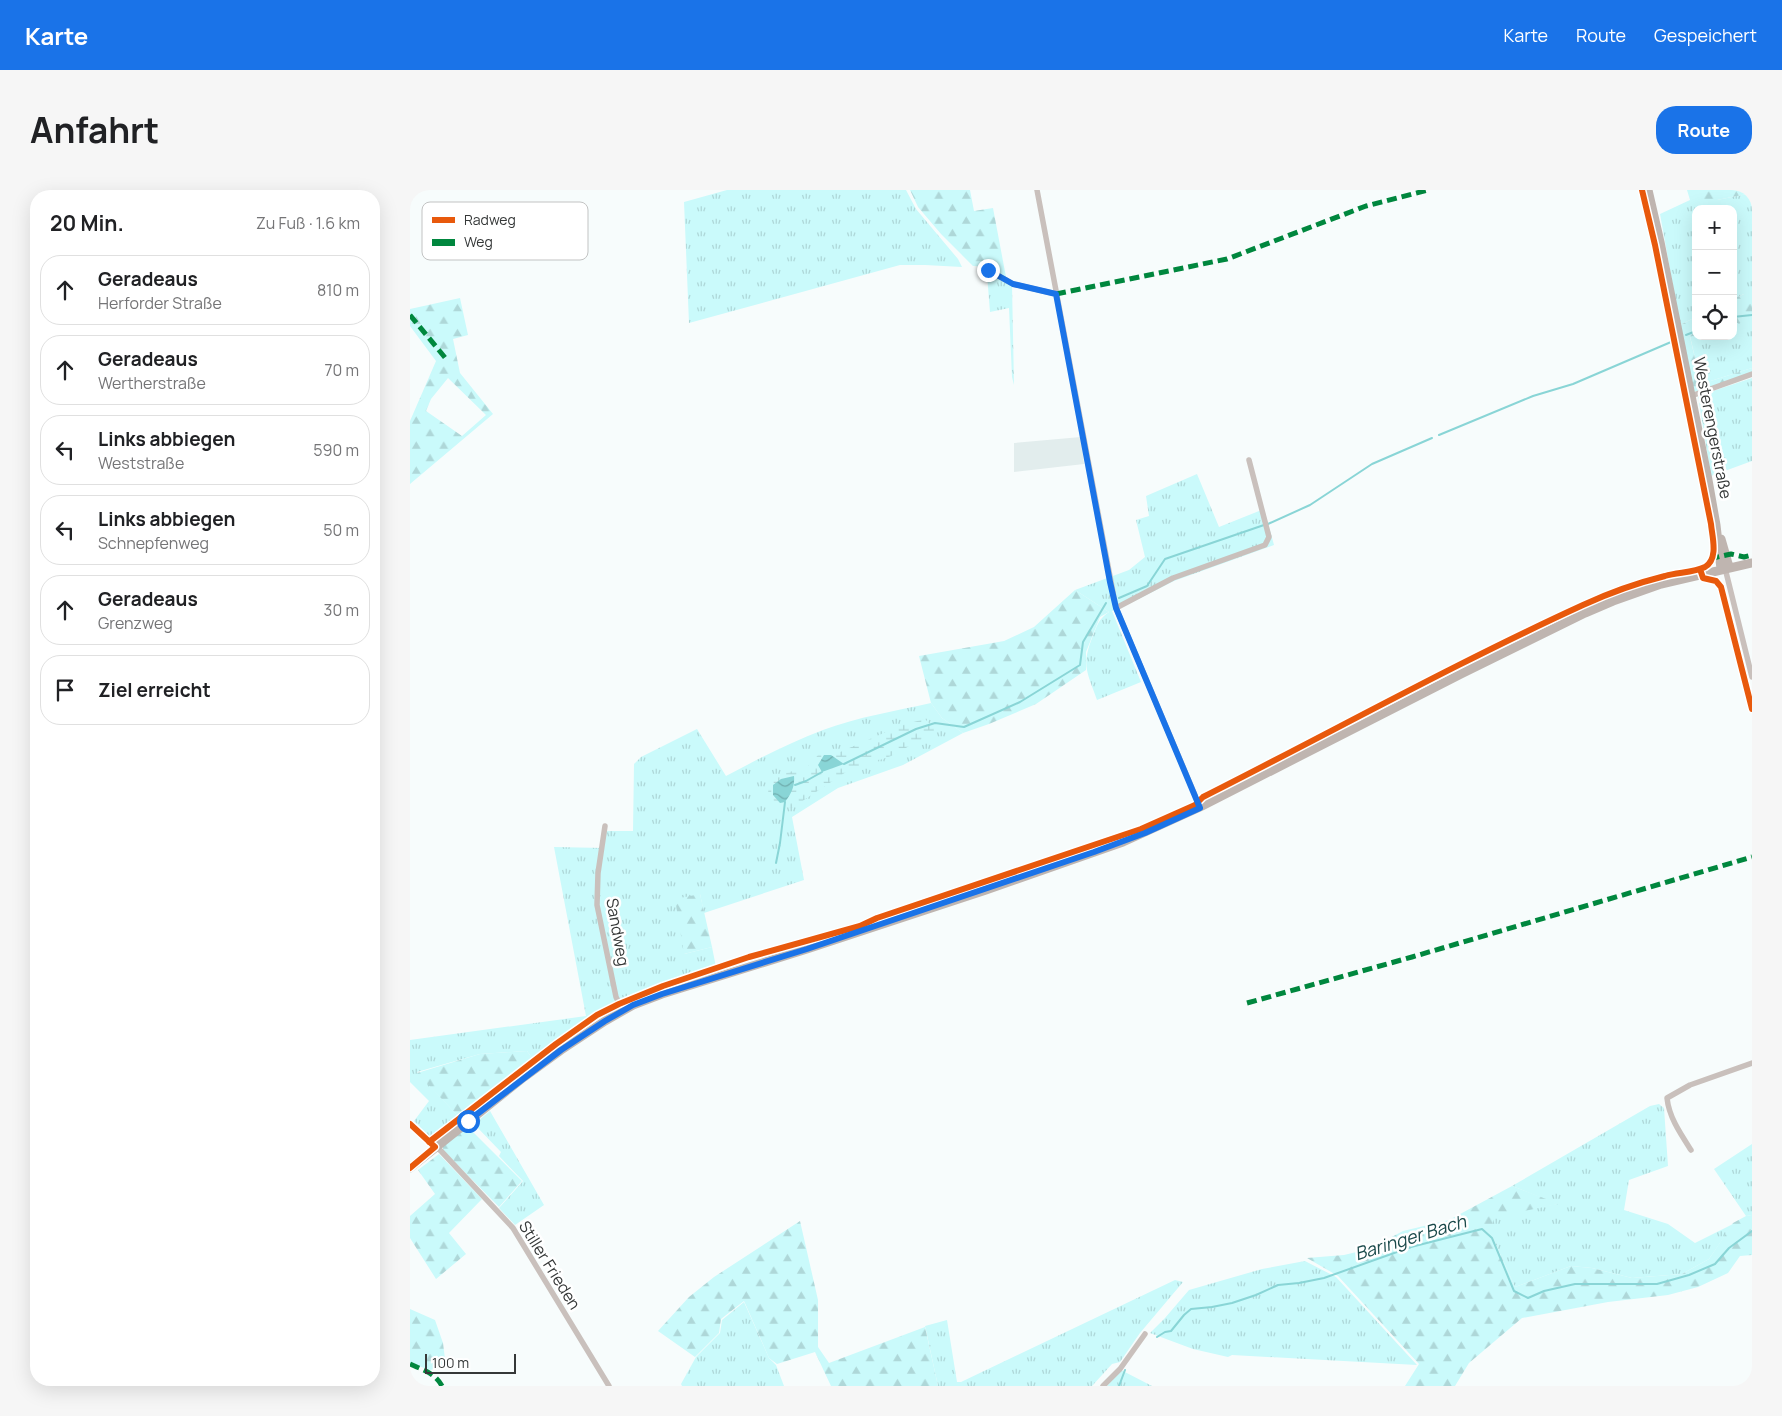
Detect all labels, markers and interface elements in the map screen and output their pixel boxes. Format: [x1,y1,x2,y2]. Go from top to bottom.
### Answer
text: Karte [25,19,88,52]
text: Karte [1503,23,1548,47]
text: Route [1576,23,1626,47]
text: Gespeichert [1654,23,1757,47]
text: Anfahrt [30,106,159,154]
button: Route [1656,106,1752,154]
legend [422,202,588,260]
map controls [1692,205,1737,340]
button: + [1692,205,1737,250]
text: 20 Min. [50,209,124,237]
text: Radweg [464,210,516,229]
text: Zu Fuß · 1.6 km [256,212,360,234]
text: Weg [464,232,493,251]
button: − [1692,250,1737,295]
route end [977,259,1000,282]
text: Geradeaus [98,266,198,292]
icon: ahead [51,276,79,304]
text: 810 m [317,279,359,301]
text: Herforder Straße [98,292,222,314]
button: locate [1692,295,1737,340]
text: Geradeaus [98,346,198,372]
street label: Westerengerstraße [1688,355,1738,501]
icon: ahead [51,356,79,384]
text: 70 m [324,359,359,381]
text: Wertherstraße [98,372,206,394]
text: Links abbiegen [98,426,235,452]
icon: left [51,436,79,464]
text: 590 m [313,439,359,461]
text: Weststraße [98,452,184,474]
text: Links abbiegen [98,506,235,532]
icon: left [51,516,79,544]
text: 50 m [323,519,359,541]
text: Schnepfenweg [98,532,209,554]
text: Geradeaus [98,586,198,612]
icon: ahead [51,596,79,624]
text: 30 m [324,599,359,621]
text: Grenzweg [98,612,173,634]
icon: arrive [51,676,79,704]
text: Ziel erreicht [98,677,211,703]
street label: Sandweg [601,896,635,968]
route start [457,1110,480,1133]
water label: Baringer Bach [1351,1208,1470,1265]
street label: Stiller Frieden [514,1216,586,1314]
scale bar [425,1351,516,1374]
text: 100 m [432,1353,469,1372]

